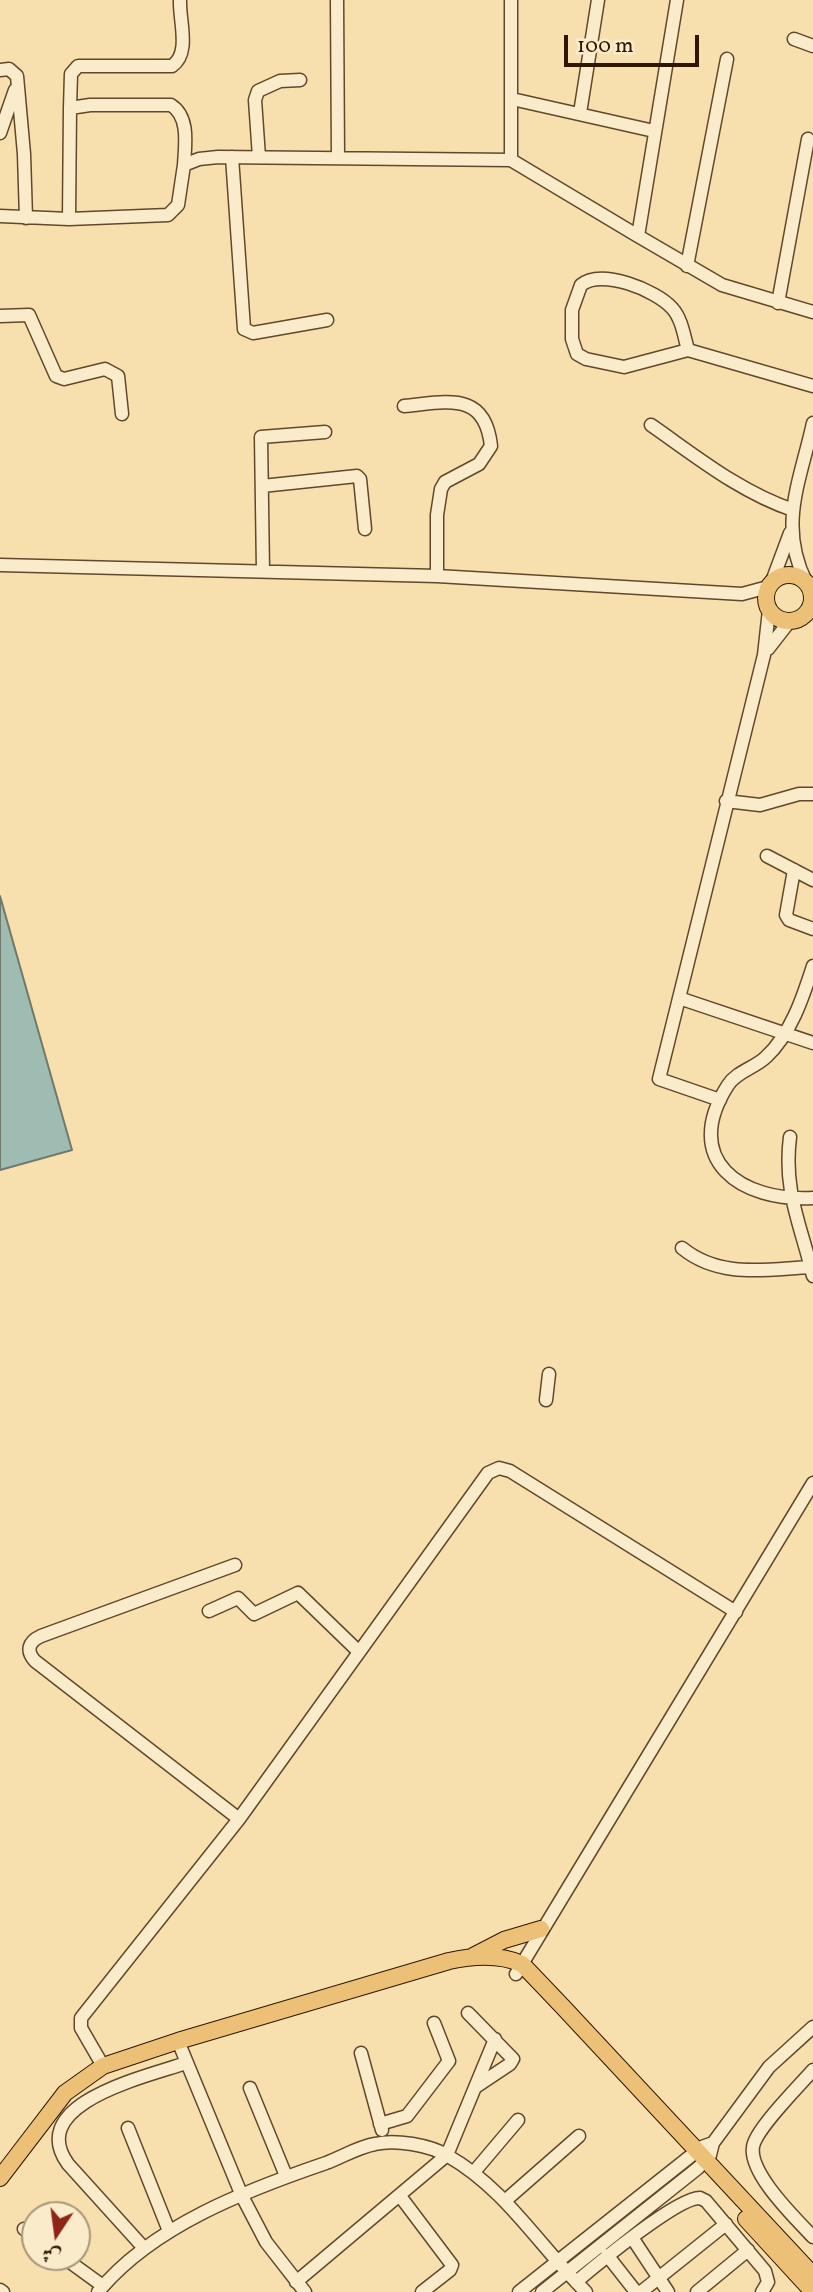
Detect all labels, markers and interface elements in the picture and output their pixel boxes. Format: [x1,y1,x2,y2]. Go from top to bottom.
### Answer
scale bar [568,21,703,65]
text: 100 m [577,32,634,61]
north arrow [21,2201,91,2271]
text: ش [40,2240,64,2269]

